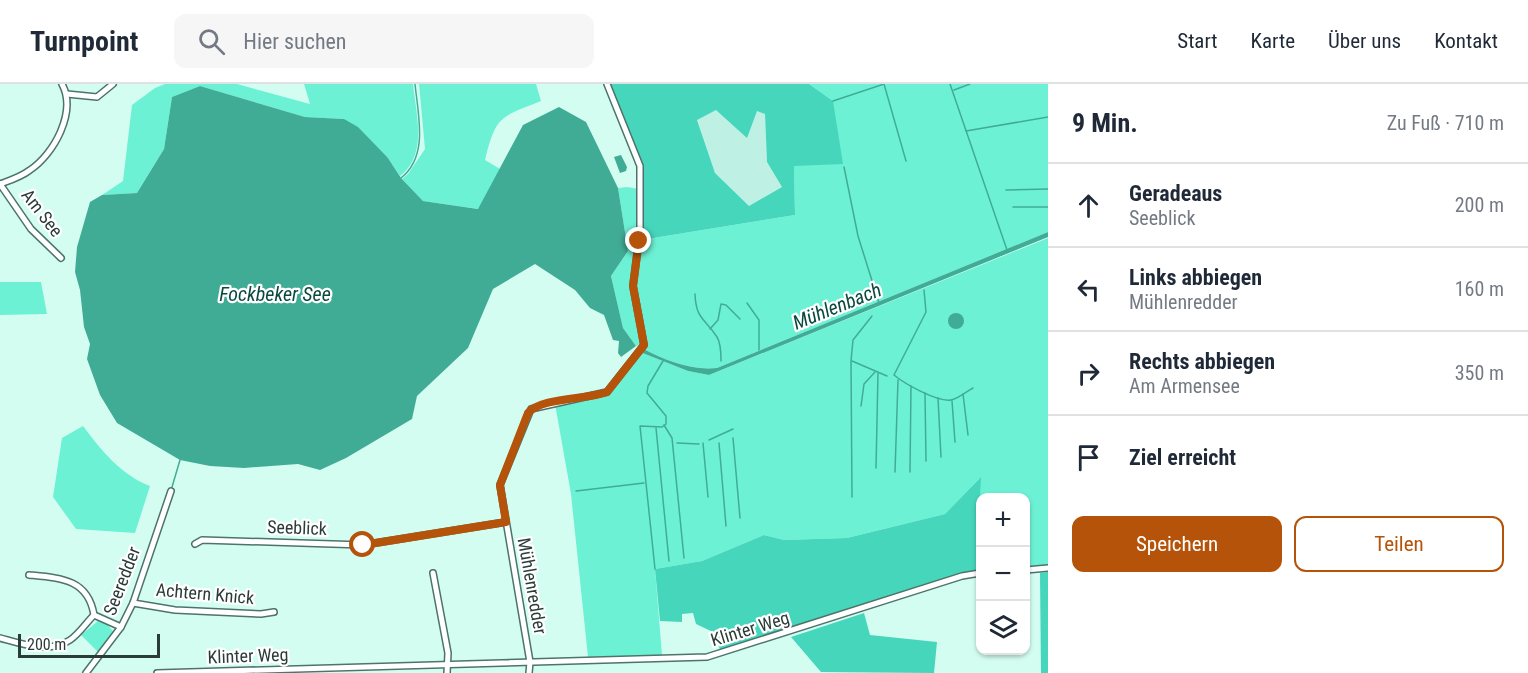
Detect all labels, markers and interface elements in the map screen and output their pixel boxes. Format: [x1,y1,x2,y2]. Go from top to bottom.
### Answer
search box [174,14,594,68]
text: Turnpoint [30,25,138,58]
icon: search [195,25,228,58]
text: Hier suchen [243,29,347,54]
text: Start [1177,29,1218,53]
text: Karte [1251,29,1295,53]
text: Über uns [1328,29,1401,53]
text: Kontakt [1434,29,1498,53]
text: 9 Min. [1072,108,1138,138]
text: Zu Fuß · 710 m [1387,111,1504,135]
text: Geradeaus [1129,181,1222,206]
street label: Am See [17,185,67,241]
icon: ahead [1072,189,1105,222]
text: 200 m [1455,193,1504,217]
text: Seeblick [1129,206,1195,230]
route end [625,227,651,253]
text: Links abbiegen [1129,265,1262,290]
icon: left [1072,273,1105,306]
water label: Mühlenbach [789,277,885,335]
text: 160 m [1455,277,1504,301]
water label: Fockbeker See [219,282,331,306]
text: Mühlenredder [1129,290,1238,314]
text: Rechts abbiegen [1129,349,1275,374]
icon: right [1072,357,1105,390]
text: 350 m [1455,361,1504,385]
text: Am Armensee [1129,374,1240,398]
icon: arrive [1072,441,1105,474]
text: Ziel erreicht [1129,445,1236,470]
map controls [976,493,1030,655]
button: + [976,493,1030,547]
street label: Seeblick [267,516,327,539]
button: Speichern [1072,516,1282,572]
button: Teilen [1294,516,1504,572]
route start [349,531,375,557]
street label: Mühlenredder [514,536,551,636]
street label: Seeredder [99,543,144,618]
button: − [976,547,1030,601]
street label: Achtern Knick [155,579,255,608]
button: layers [976,601,1030,655]
street label: Klinter Weg [708,607,792,650]
scale bar [18,631,160,658]
text: 200 m [27,635,66,654]
street label: Klinter Weg [207,644,289,667]

